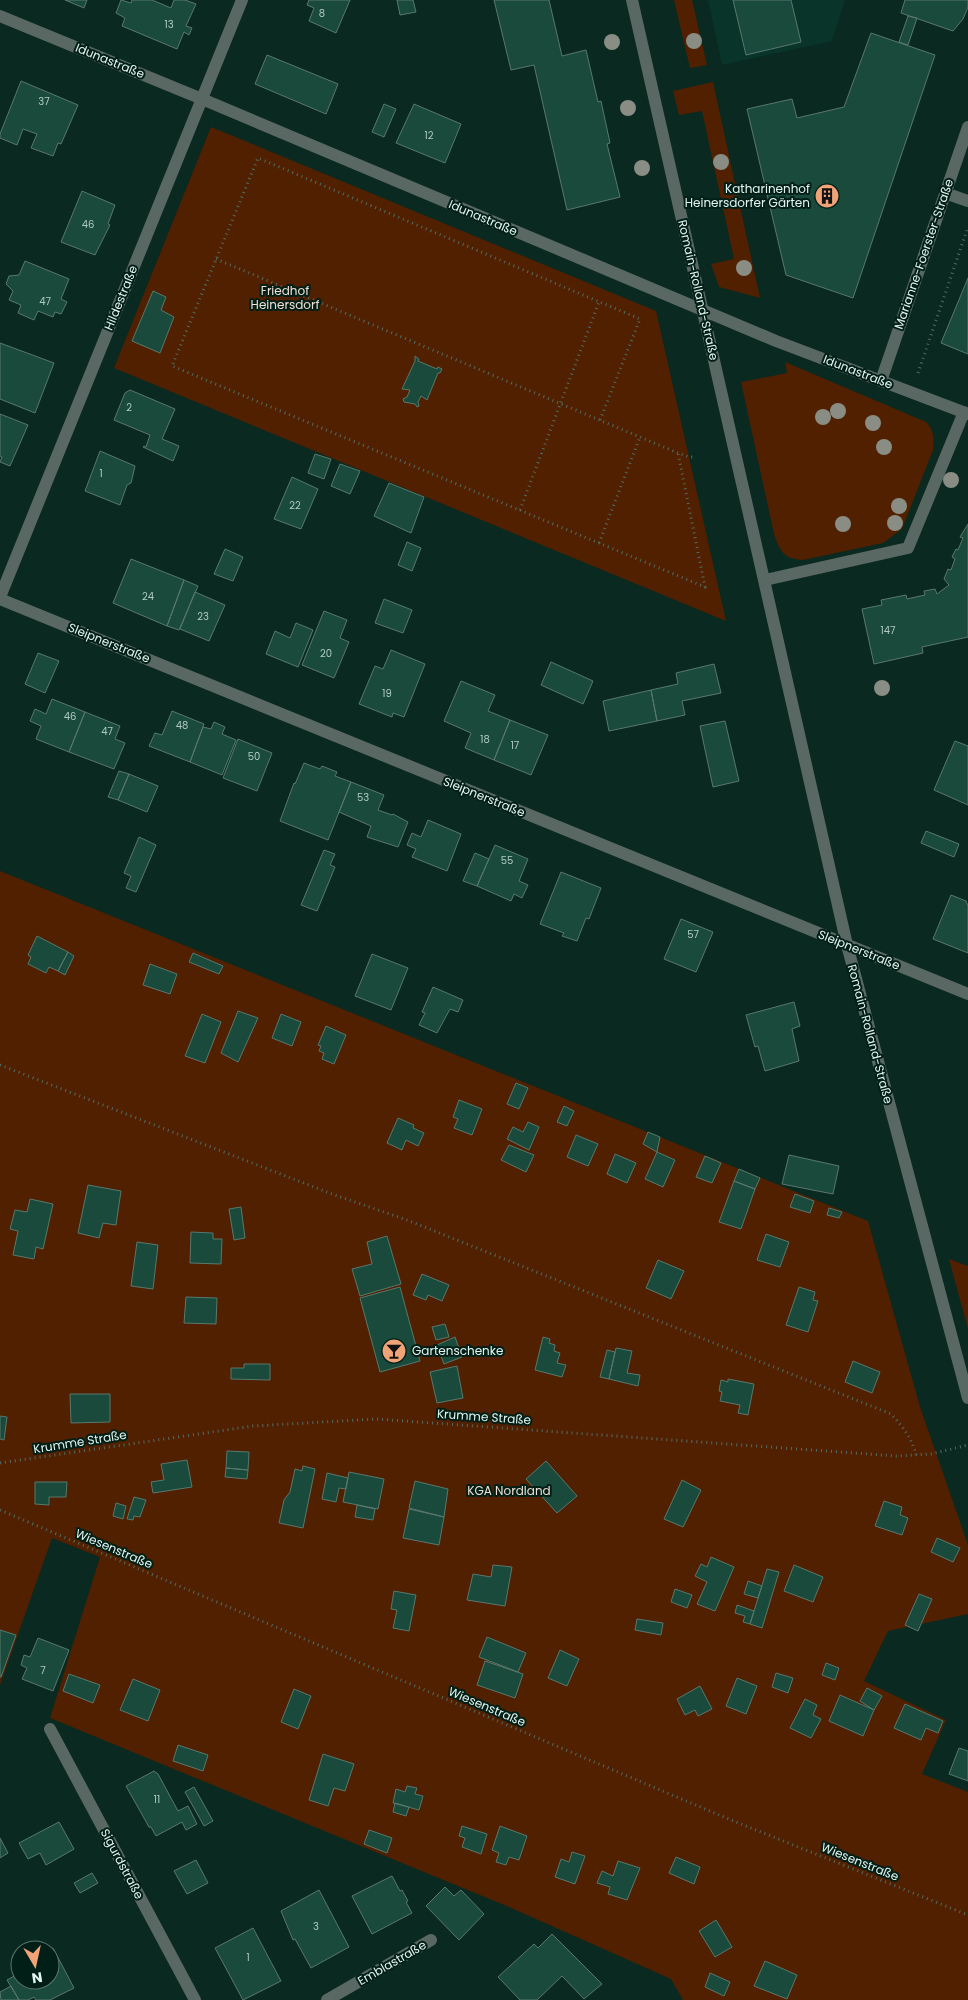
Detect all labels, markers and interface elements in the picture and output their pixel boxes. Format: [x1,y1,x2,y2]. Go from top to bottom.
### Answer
house number: 8 [319,6,325,21]
house number: 13 [164,17,174,32]
street label: Idunastraße [73,39,147,82]
house number: 37 [38,94,50,109]
house number: 12 [425,128,434,143]
street label: Marianne-Foerster-Straße [890,176,957,331]
place label: Katharinenhof Heinersdorfer Gärten [685,180,810,211]
building icon: Katharinenhof Heinersdorfer Gärten [814,183,840,209]
street label: Idunastraße [446,195,520,240]
house number: 46 [82,217,94,232]
street label: Romain-Rolland-Straße [674,218,723,362]
street label: Hildestraße [100,263,141,333]
park label: Friedhof Heinersdorf [251,282,319,313]
house number: 47 [39,294,51,309]
street label: Idunastraße [821,350,895,393]
house number: 2 [126,400,132,415]
house number: 1 [99,466,103,481]
house number: 22 [289,498,301,513]
house number: 24 [142,589,154,604]
house number: 23 [197,609,209,624]
street label: Sleipnerstraße [66,618,153,667]
house number: 147 [881,623,896,638]
house number: 20 [320,646,332,661]
house number: 19 [382,686,392,701]
house number: 46 [64,709,76,724]
house number: 48 [176,718,188,733]
house number: 47 [101,724,113,739]
house number: 18 [480,732,490,747]
house number: 17 [511,738,520,753]
house number: 50 [248,749,260,764]
street label: Sleipnerstraße [441,772,528,821]
house number: 53 [357,790,369,805]
house number: 55 [501,853,513,868]
street label: Sleipnerstraße [816,925,903,974]
house number: 57 [687,927,699,942]
street label: Romain-Rolland-Straße [844,962,897,1105]
bar icon: Gartenschenke [381,1338,407,1364]
place label: Gartenschenke [412,1342,503,1359]
street label: Krumme Straße [436,1405,532,1428]
street label: Krumme Straße [32,1426,128,1457]
park label: KGA Nordland [467,1482,551,1499]
street label: Wiesenstraße [73,1525,155,1572]
house number: 7 [40,1663,46,1678]
street label: Wiesenstraße [446,1683,528,1730]
house number: 11 [154,1792,160,1807]
street label: Sigurdstraße [97,1826,148,1902]
street label: Wiesenstraße [819,1838,902,1885]
house number: 3 [313,1919,319,1934]
street label: Emblastraße [354,1936,429,1989]
north arrow [10,1940,60,1990]
house number: 1 [246,1950,250,1965]
text: N [30,1967,44,1989]

